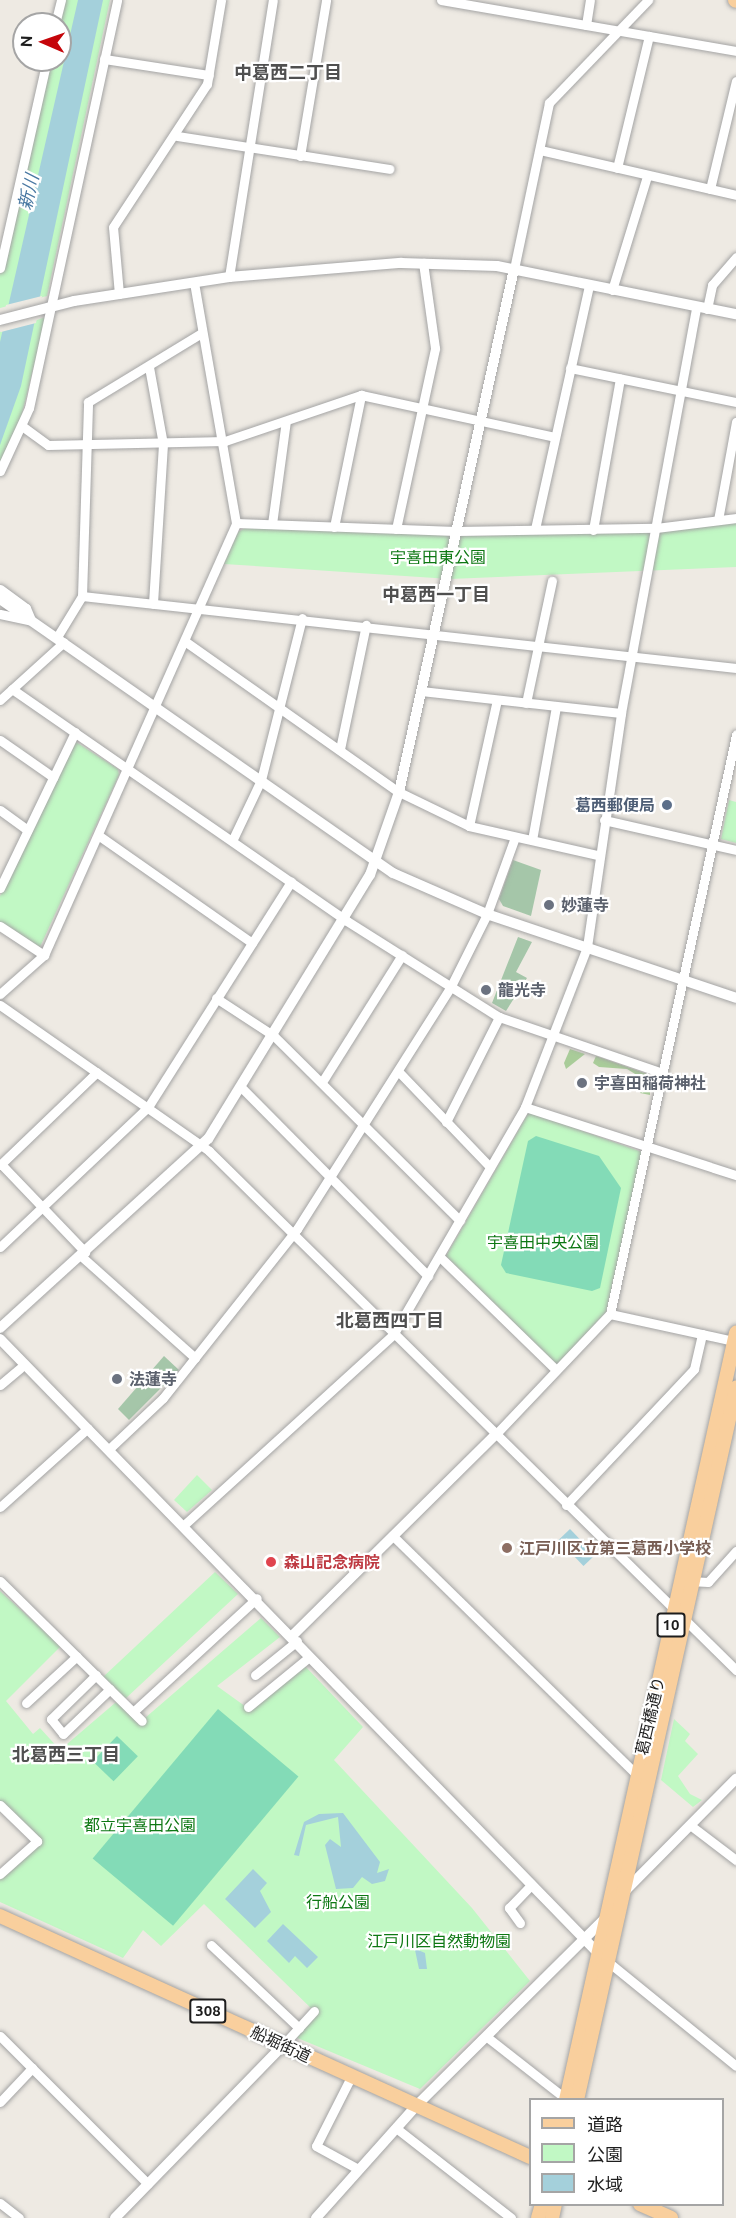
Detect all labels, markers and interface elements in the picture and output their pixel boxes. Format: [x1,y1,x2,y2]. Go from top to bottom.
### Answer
north arrow [12,12,72,72]
text: N [17,35,35,48]
district label: 中葛西二丁目 [234,61,342,83]
water label: 新川 [13,172,43,212]
park label: 宇喜田東公園 [390,547,486,567]
district label: 中葛西一丁目 [382,583,490,605]
place label: 葛西郵便局 [575,795,655,815]
marker: 葛西郵便局 [660,798,674,812]
place label: 妙蓮寺 [561,895,609,915]
marker: 妙蓮寺 [542,898,556,912]
place label: 龍光寺 [498,980,546,1000]
marker: 龍光寺 [479,983,493,997]
place label: 宇喜田稲荷神社 [594,1073,706,1093]
marker: 宇喜田稲荷神社 [575,1076,589,1090]
park label: 宇喜田中央公園 [487,1232,599,1252]
district label: 北葛西四丁目 [336,1309,444,1331]
place label: 法蓮寺 [129,1369,177,1389]
marker: 法蓮寺 [110,1372,124,1386]
place label: 江戸川区立第三葛西小学校 [519,1538,711,1558]
marker: 江戸川区立第三葛西小学校 [500,1541,514,1555]
place label: 森山記念病院 [284,1552,380,1572]
marker: 森山記念病院 [262,1553,280,1571]
road number: 10 [656,1613,686,1637]
street label: 葛西橋通り [632,1675,668,1757]
district label: 北葛西三丁目 [12,1743,120,1765]
park label: 都立宇喜田公園 [84,1815,196,1835]
park label: 行船公園 [306,1892,370,1912]
park label: 江戸川区自然動物園 [367,1931,511,1951]
road number: 308 [188,1999,228,2023]
street label: 船堀街道 [248,2022,314,2066]
legend [529,2098,724,2206]
text: 道路 [587,2114,623,2134]
text: 公園 [587,2144,623,2164]
text: 水域 [587,2174,623,2194]

